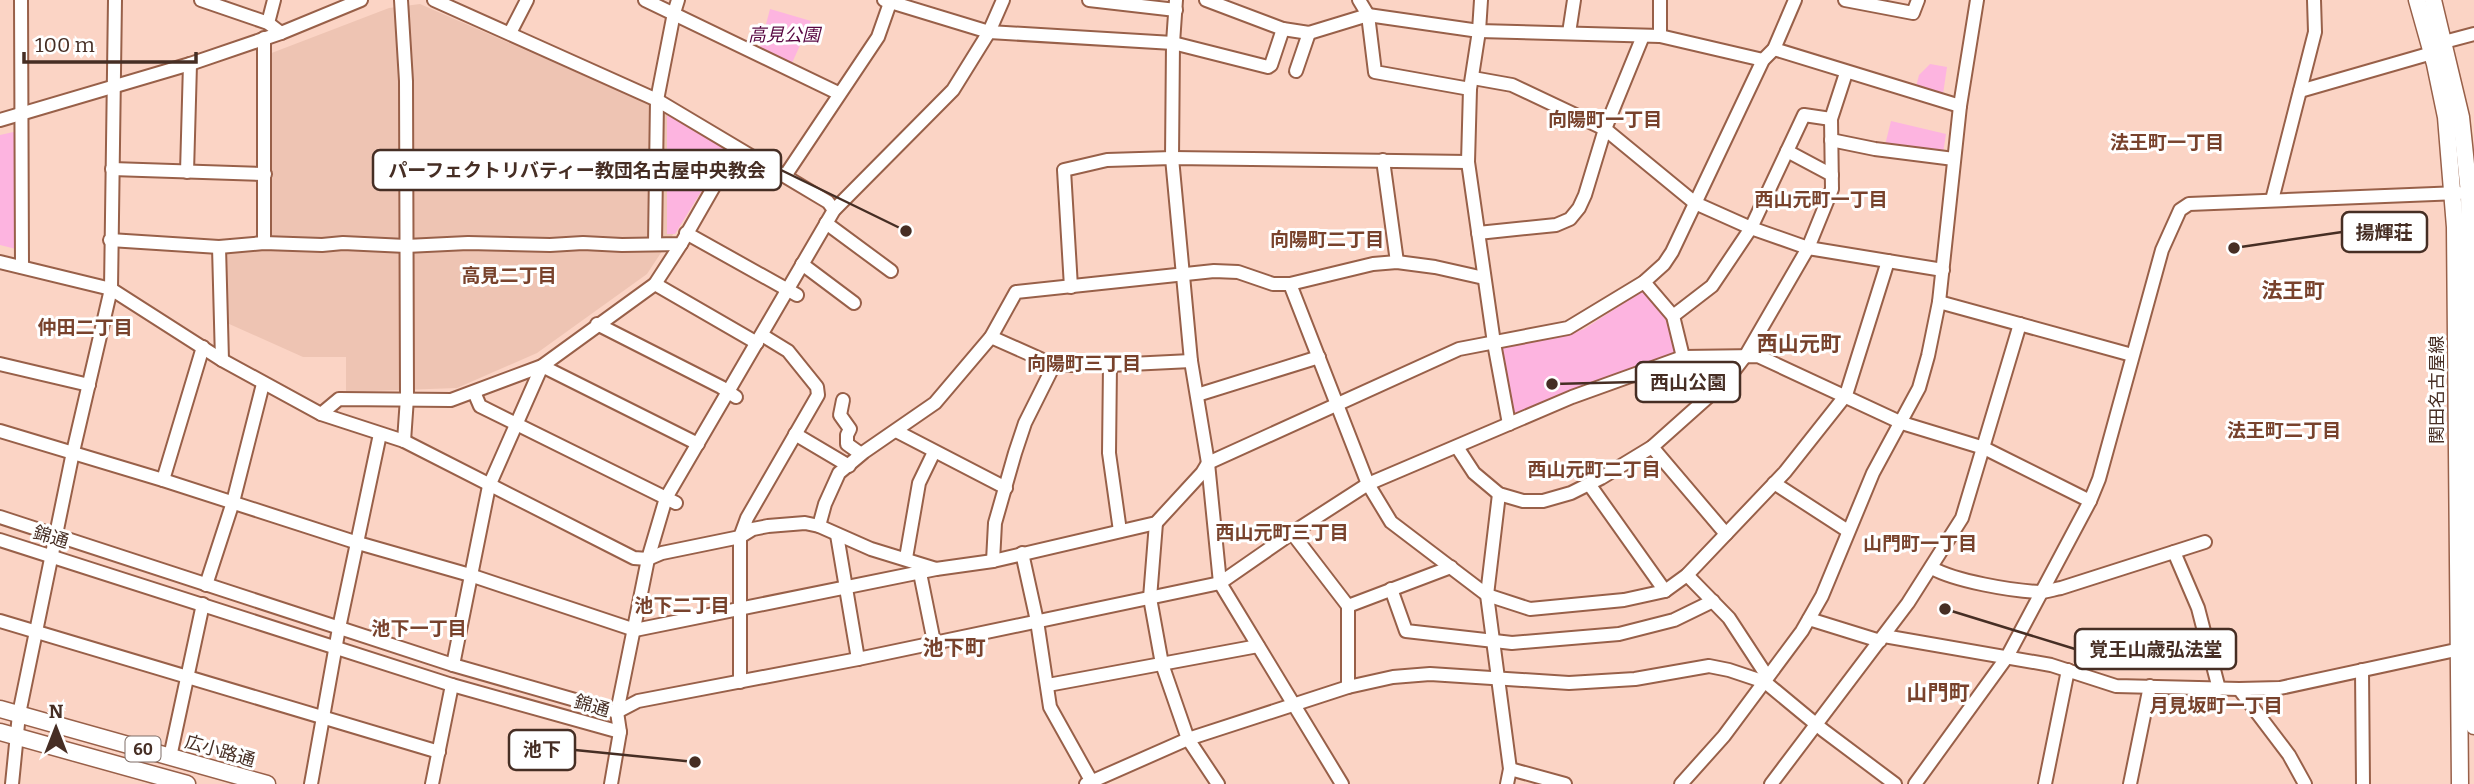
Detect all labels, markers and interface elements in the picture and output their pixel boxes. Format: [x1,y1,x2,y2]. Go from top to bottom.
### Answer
scale bar [24,21,196,65]
park label: 高見公園 [748,24,823,46]
text: 100 m [35,32,95,58]
district label: 向陽町一丁目 [1548,108,1662,131]
district label: 法王町一丁目 [2110,131,2224,154]
callout: パーフェクトリバティー教団名古屋中央教会 [373,150,781,190]
text: パーフェクトリバティー教団名古屋中央教会 [388,159,766,182]
district label: 西山元町一丁目 [1754,188,1888,211]
callout: 揚輝荘 [2342,212,2427,252]
text: 揚輝荘 [2355,221,2413,244]
district label: 向陽町二丁目 [1270,228,1384,251]
district label: 高見二丁目 [461,264,557,287]
district label: 法王町 [2262,278,2325,304]
district label: 仲田二丁目 [37,316,133,339]
district label: 西山元町 [1757,331,1841,357]
street label: 関田名古屋線 [2426,336,2448,444]
district label: 向陽町三丁目 [1027,352,1141,375]
callout: 西山公園 [1636,362,1740,402]
text: 西山公園 [1650,371,1726,394]
district label: 法王町二丁目 [2227,419,2341,442]
district label: 西山元町二丁目 [1527,458,1661,481]
street label: 錦通 [31,521,71,553]
district label: 西山元町三丁目 [1215,521,1349,544]
district label: 山門町一丁目 [1863,532,1977,555]
district label: 池下二丁目 [634,594,730,617]
district label: 池下一丁目 [371,617,467,640]
callout: 覚王山歳弘法堂 [2075,629,2236,669]
district label: 池下町 [923,635,986,661]
text: 覚王山歳弘法堂 [2089,638,2223,661]
district label: 山門町 [1907,680,1970,706]
street label: 錦通 [572,690,612,722]
north arrow [21,693,91,763]
district label: 月見坂町一丁目 [2149,694,2283,717]
text: N [49,700,64,723]
callout: 池下 [509,730,575,770]
street label: 広小路通 [182,731,258,771]
road number: 60 [125,736,160,762]
text: 池下 [523,738,561,761]

